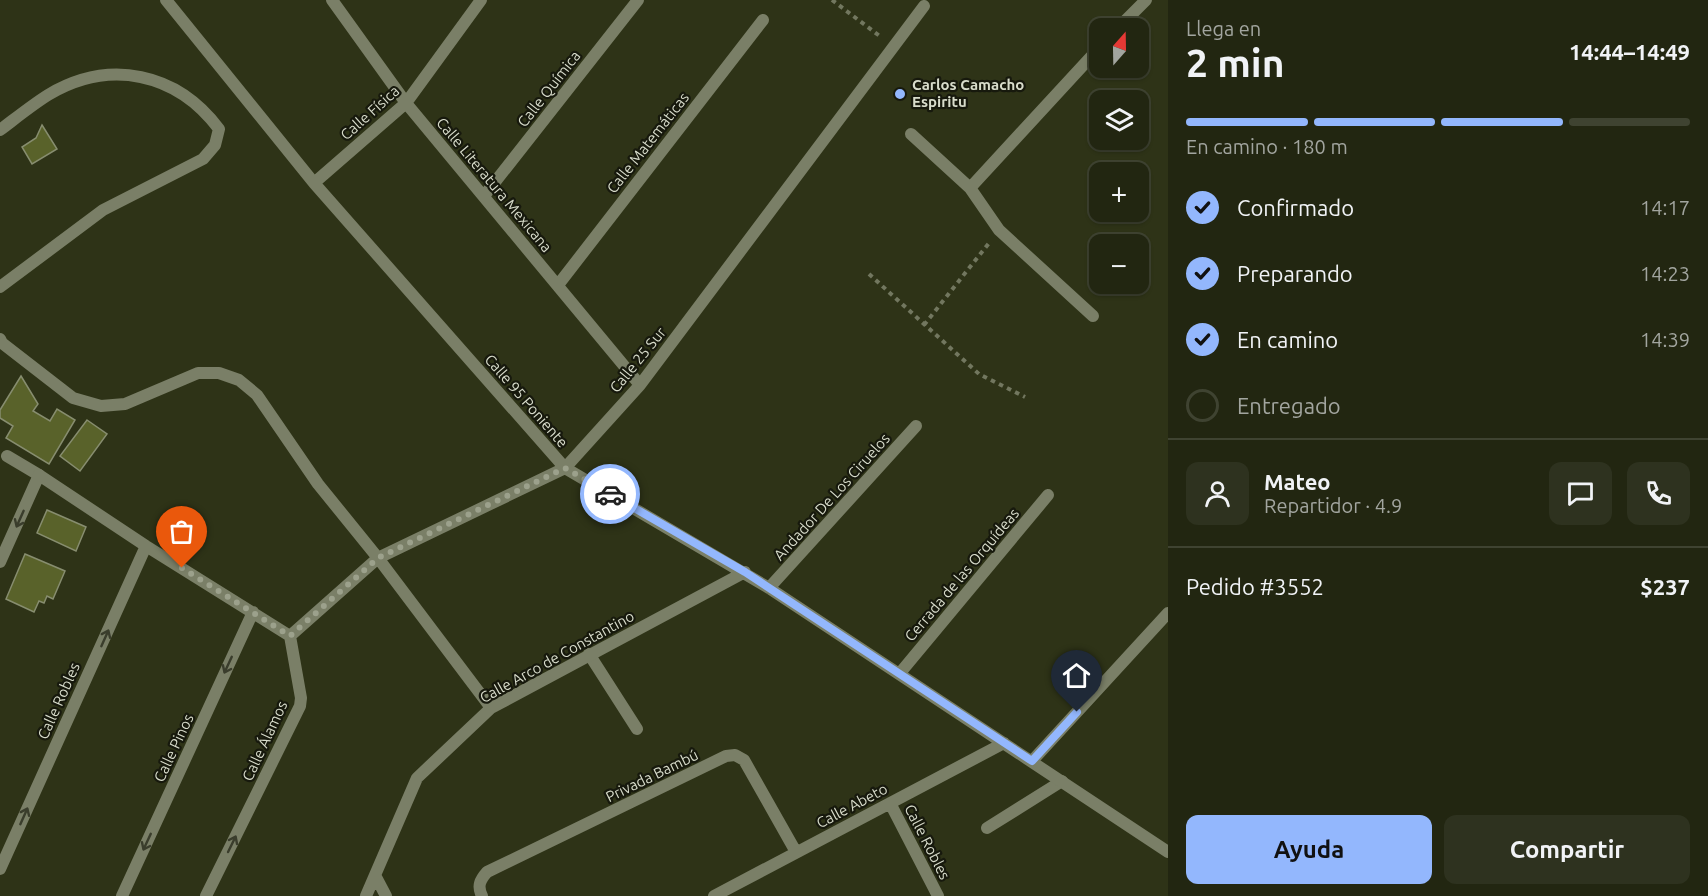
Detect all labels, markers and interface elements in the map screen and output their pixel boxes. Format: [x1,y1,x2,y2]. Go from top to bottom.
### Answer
text: Llega en [1186,17,1261,40]
north arrow [1089,18,1149,78]
map controls [1089,18,1149,294]
text: 14:44–14:49 [1569,39,1690,64]
text: 2 min [1186,41,1285,84]
street label: Calle Química [514,47,583,130]
place label: Carlos Camacho Espiritu [912,76,1024,110]
street label: Calle Física [337,82,402,143]
marker: Carlos Camacho Espiritu [893,87,907,101]
street label: Calle Matemáticas [603,89,692,196]
button: layers [1089,90,1149,150]
street label: Calle Literatura Mexicana [433,114,556,255]
text: En camino · 180 m [1186,135,1348,158]
button: + [1089,162,1149,222]
icon: check [1186,191,1219,224]
text: Confirmado [1237,195,1354,220]
text: 14:17 [1640,196,1690,219]
button: − [1089,234,1149,294]
icon: check [1186,257,1219,290]
text: Preparando [1237,261,1353,286]
text: 14:23 [1640,262,1690,285]
street label: Calle 25 Sur [606,323,669,396]
icon: check [1186,323,1219,356]
text: En camino [1237,327,1338,352]
text: 14:39 [1640,328,1690,351]
street label: Calle 95 Poniente [481,351,571,451]
text: Entregado [1237,393,1341,418]
street label: Andador De Los Ciruelos [770,430,893,564]
button: person [1186,462,1249,525]
button: chat [1549,462,1612,525]
button: phone [1627,462,1690,525]
courier [580,464,640,524]
text: Mateo [1264,469,1331,494]
icon: car [594,478,627,511]
text: Repartidor · 4.9 [1264,494,1402,517]
street label: Cerrada de las Orquídeas [901,505,1022,645]
pin [156,506,207,568]
one-way arrow [13,509,25,527]
icon: bag [165,515,198,548]
text: Pedido #3552 [1186,574,1324,599]
text: $237 [1640,574,1690,599]
street label: Calle Arco de Constantino [477,607,637,706]
one-way arrow [99,629,111,647]
pin [1051,650,1102,712]
one-way arrow [222,656,234,674]
icon: home [1060,659,1093,692]
street label: Calle Robles [34,660,83,742]
street label: Calle Álamos [239,698,290,783]
street label: Calle Pinos [150,711,197,784]
street label: Privada Bambú [603,746,701,805]
street label: Calle Abeto [813,780,890,831]
street label: Calle Robles [901,801,954,882]
one-way arrow [19,807,30,825]
button: Ayuda [1186,815,1432,884]
button: Compartir [1444,815,1690,884]
one-way arrow [140,833,152,851]
one-way arrow [227,835,238,853]

